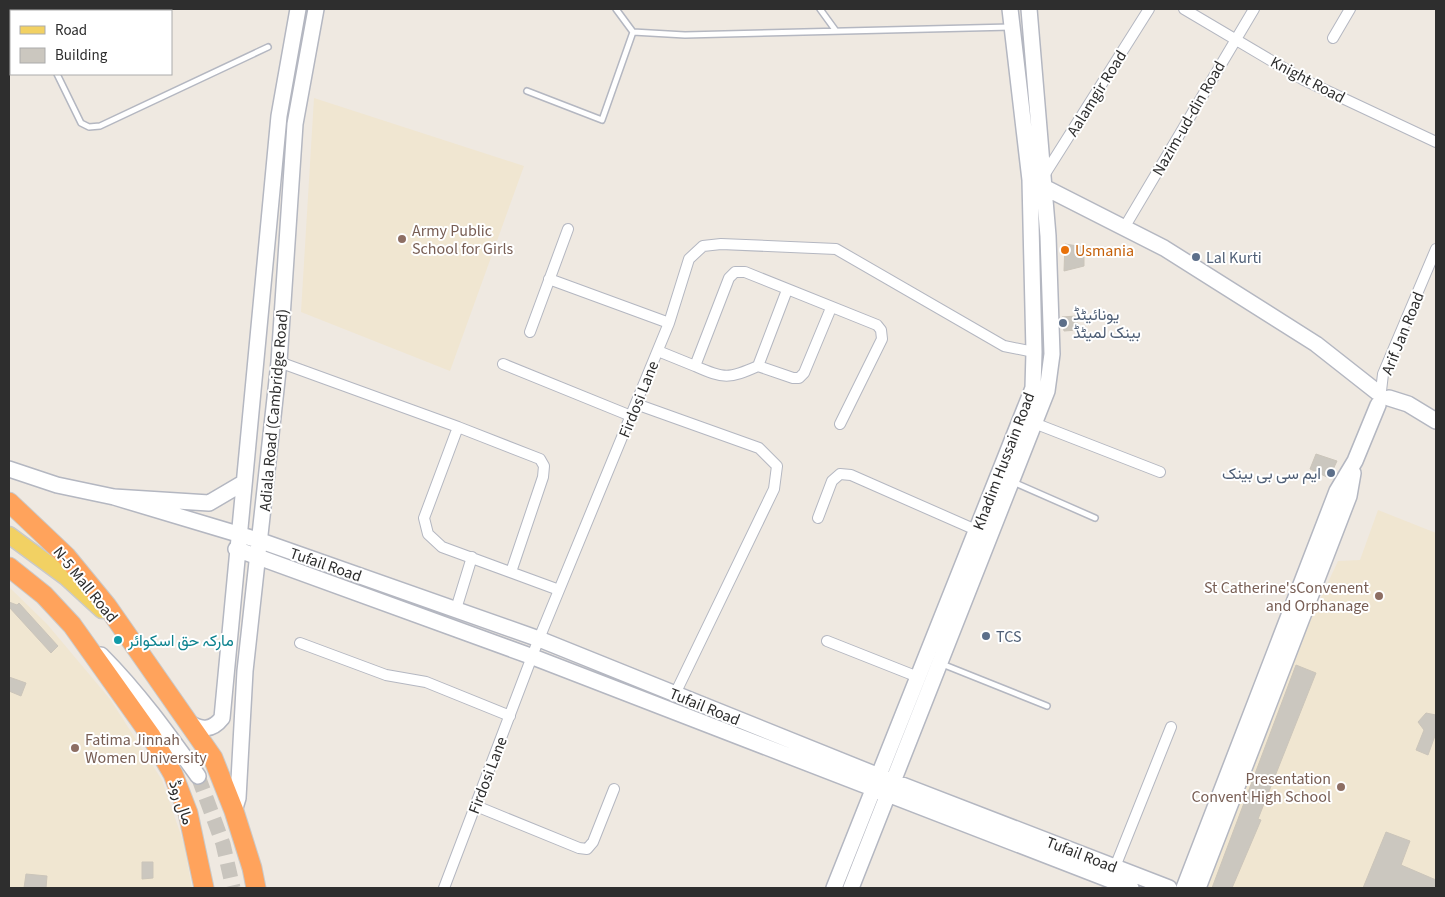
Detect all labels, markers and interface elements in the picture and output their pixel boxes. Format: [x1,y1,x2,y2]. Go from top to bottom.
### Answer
legend [10,10,172,75]
text: Road [55,20,87,41]
text: Building [55,45,108,66]
street label: Aalamgir Road [1062,46,1132,141]
street label: Knight Road [1266,51,1349,109]
street label: Nazim-ud-din Road [1147,57,1231,180]
place label: Army Public School for Girls [412,220,514,260]
marker: Army Public School for Girls [396,233,408,245]
place label: Usmania [1075,240,1134,262]
marker: Usmania [1059,244,1071,256]
place label: Lal Kurti [1206,247,1262,269]
marker: Lal Kurti [1190,251,1202,263]
street label: Arif Jan Road [1376,288,1430,378]
place label: یونائیٹڈ بینک لمیٹڈ [1073,304,1141,344]
street label: Adiala Road (Cambridge Road) [254,308,294,512]
marker: یونائیٹڈ بینک لمیٹڈ [1057,317,1069,329]
street label: Firdosi Lane [614,358,664,441]
street label: Khadim Hussain Road [967,389,1040,534]
place label: ایم سی بی بینک [1222,463,1321,485]
marker: ایم سی بی بینک [1325,467,1337,479]
street label: N-5 Mall Road [48,542,123,627]
street label: Tufail Road [287,542,364,587]
place label: St Catherine'sConvenent and Orphanage [1204,577,1370,617]
marker: St Catherine'sConvenent and Orphanage [1373,590,1385,602]
place label: TCS [996,626,1022,648]
place label: مارکہ حق اسکوائر [127,630,234,652]
marker: TCS [980,630,992,642]
marker: مارکہ حق اسکوائر [112,634,124,646]
street label: Tufail Road [666,683,743,731]
place label: Fatima Jinnah Women University [85,729,207,769]
street label: Firdosi Lane [463,733,513,817]
marker: Fatima Jinnah Women University [69,742,81,754]
place label: Presentation Convent High School [1191,768,1331,808]
street label: مال روڈ [163,777,199,828]
marker: Presentation Convent High School [1335,781,1347,793]
street label: Tufail Road [1043,831,1120,879]

